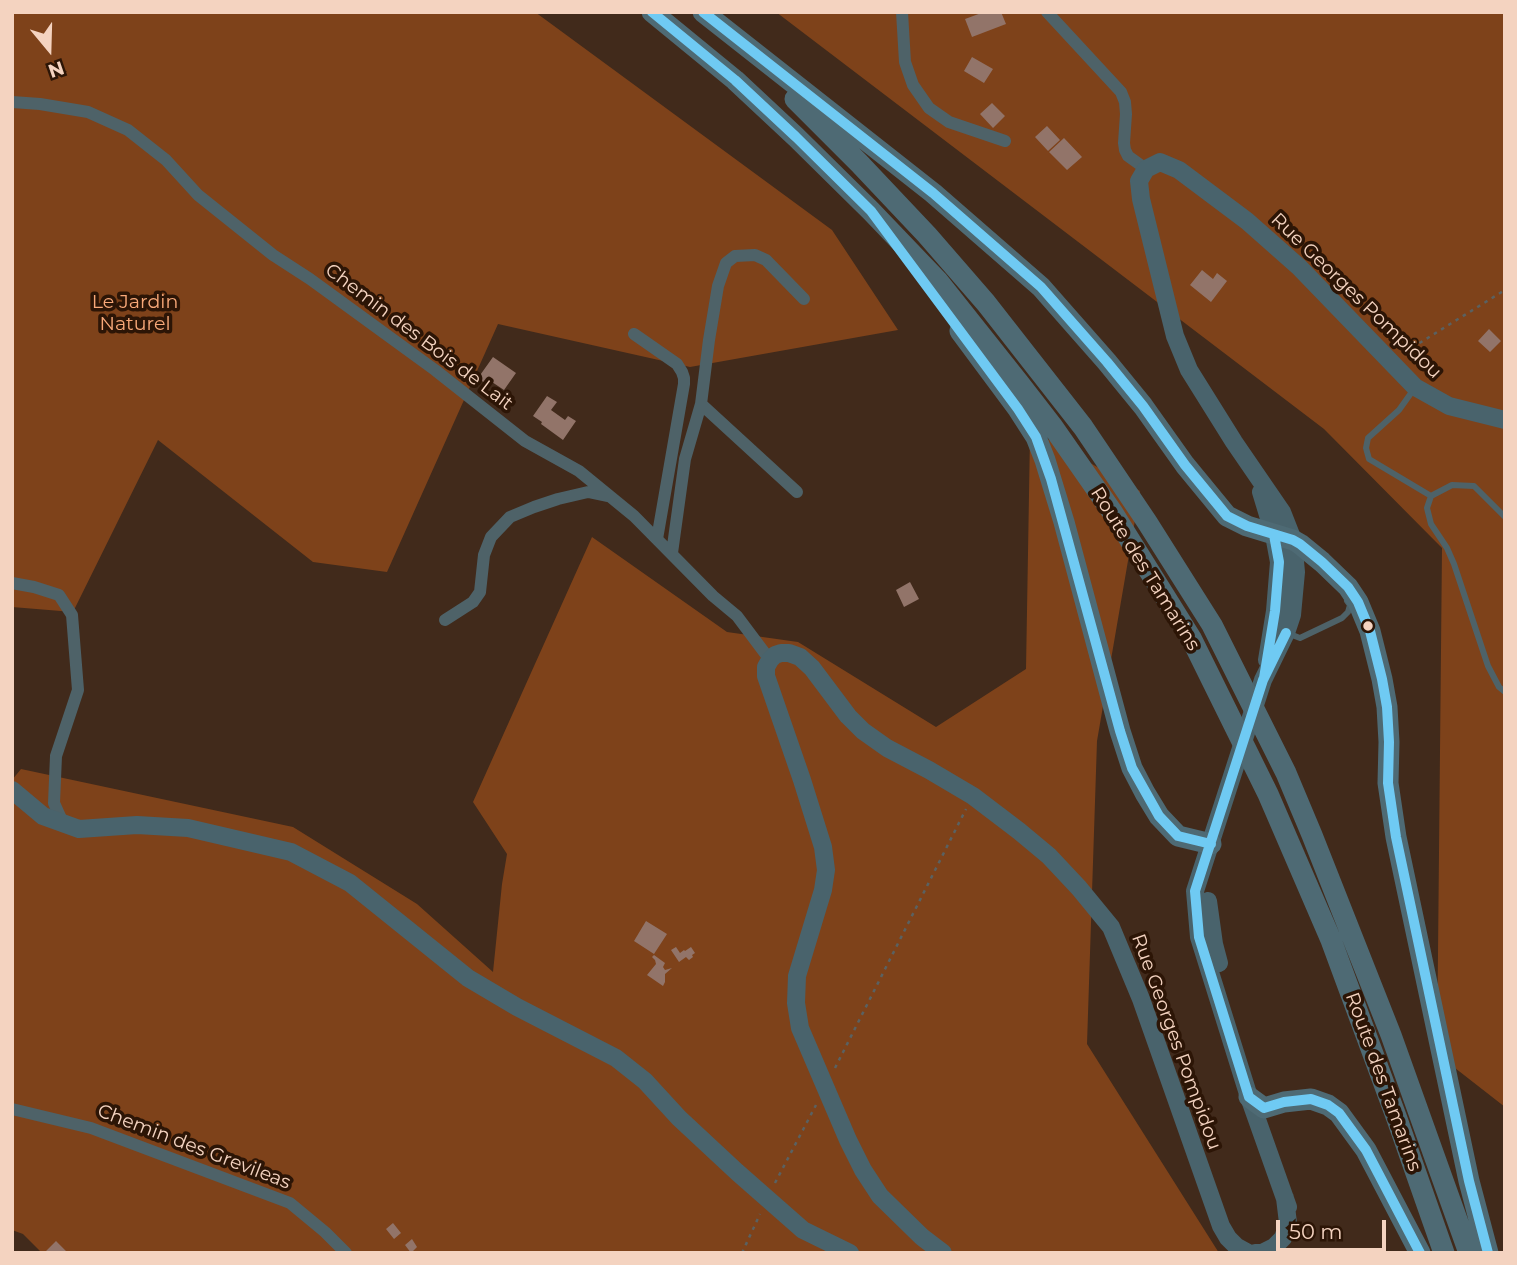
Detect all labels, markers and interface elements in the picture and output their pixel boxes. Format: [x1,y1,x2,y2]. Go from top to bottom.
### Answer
north arrow [14,14,84,84]
text: N [45,56,67,83]
street label: Rue Georges Pompidou [1266,209,1446,383]
street label: Chemin des Bois de Lait [321,259,517,415]
park label: Le Jardin Naturel [92,291,178,335]
street label: Route des Tamarins [1085,483,1205,655]
unlabelled marker [1361,619,1375,633]
street label: Rue Georges Pompidou [1126,931,1226,1153]
street label: Route des Tamarins [1340,990,1426,1174]
street label: Chemin des Grevileas [94,1100,294,1194]
scale bar [1279,1206,1389,1250]
text: 50 m [1289,1219,1343,1244]

